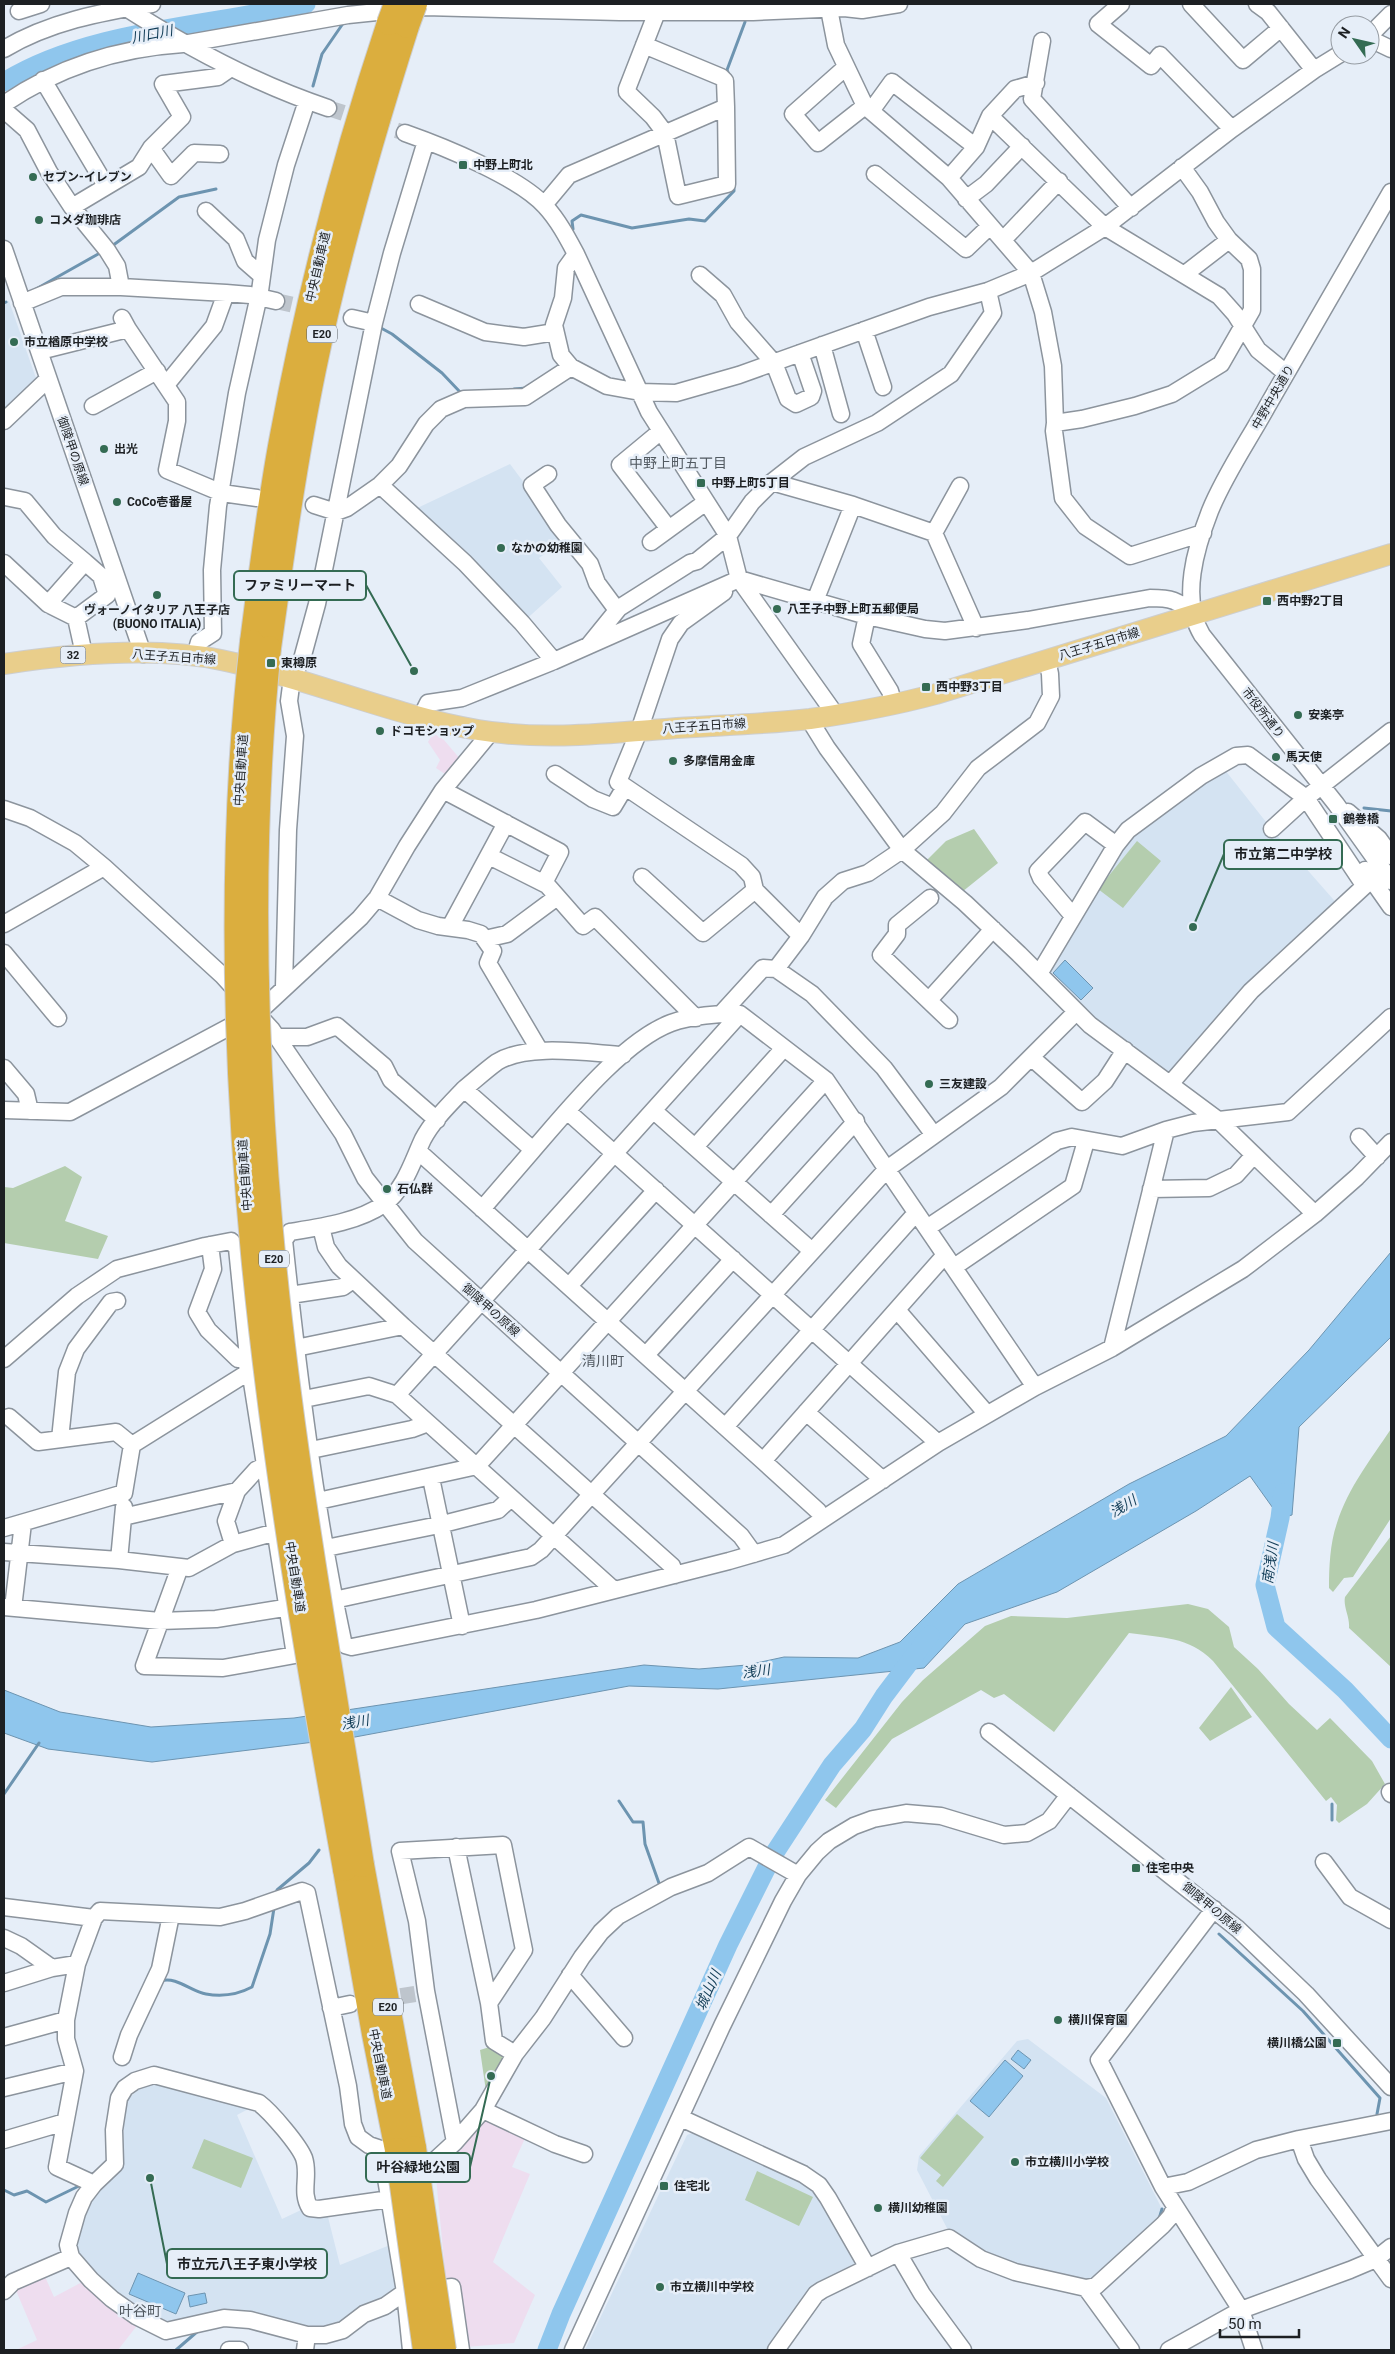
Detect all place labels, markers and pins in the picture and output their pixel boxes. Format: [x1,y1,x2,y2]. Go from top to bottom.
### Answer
place label: 中野上町北 [473,158,533,172]
marker: 中野上町北 [457,159,469,171]
place label: セブン-イレブン [43,170,132,184]
marker: セブン-イレブン [27,171,39,183]
place label: コメダ珈琲店 [49,213,121,227]
marker: コメダ珈琲店 [33,214,45,226]
place label: 市立楢原中学校 [24,335,108,349]
marker: 市立楢原中学校 [8,336,20,348]
place label: 出光 [114,442,138,456]
marker: 出光 [98,443,110,455]
place label: 中野上町5丁目 [711,476,790,490]
marker: 中野上町5丁目 [695,477,707,489]
place label: CoCo壱番屋 [127,495,192,509]
marker: CoCo壱番屋 [111,496,123,508]
place label: なかの幼稚園 [511,541,583,555]
marker: なかの幼稚園 [495,542,507,554]
callout: ファミリーマート [234,571,366,600]
marker: ヴォーノイタリア 八王子店 (BUONO ITALIA) [151,589,163,601]
place label: 西中野2丁目 [1277,594,1344,608]
marker: 西中野2丁目 [1261,595,1273,607]
place label: 八王子中野上町五郵便局 [787,602,919,616]
place label: ヴォーノイタリア 八王子店 (BUONO ITALIA) [84,603,230,631]
marker: 八王子中野上町五郵便局 [771,603,783,615]
place label: 東樽原 [281,656,317,670]
marker: 東樽原 [265,657,277,669]
place label: 西中野3丁目 [936,680,1003,694]
marker: 西中野3丁目 [920,681,932,693]
place label: 安楽亭 [1308,708,1344,722]
marker: 安楽亭 [1292,709,1304,721]
place label: ドコモショップ [390,724,474,738]
marker: ドコモショップ [374,725,386,737]
place label: 馬天使 [1286,750,1322,764]
marker: 馬天使 [1270,751,1282,763]
place label: 多摩信用金庫 [683,754,755,768]
marker: 多摩信用金庫 [667,755,679,767]
place label: 鶴巻橋 [1343,812,1380,826]
marker: 鶴巻橋 [1327,813,1339,825]
callout: 市立第二中学校 [1224,840,1342,869]
place label: 三友建設 [939,1077,987,1091]
marker: 三友建設 [923,1078,935,1090]
place label: 石仏群 [397,1182,433,1196]
marker: 石仏群 [381,1183,393,1195]
place label: 住宅中央 [1146,1861,1194,1875]
marker: 住宅中央 [1130,1862,1142,1874]
place label: 横川保育園 [1068,2013,1128,2027]
marker: 横川保育園 [1052,2014,1064,2026]
place label: 横川橋公園 [1267,2036,1327,2050]
marker: 横川橋公園 [1331,2037,1343,2049]
callout: 叶谷緑地公園 [366,2153,470,2182]
place label: 市立横川小学校 [1025,2155,1109,2169]
marker: 市立横川小学校 [1009,2156,1021,2168]
place label: 住宅北 [674,2179,710,2193]
marker: 住宅北 [658,2180,670,2192]
place label: 横川幼稚園 [888,2201,948,2215]
marker: 横川幼稚園 [872,2202,884,2214]
callout: 市立元八王子東小学校 [167,2249,327,2278]
place label: 市立横川中学校 [670,2280,754,2294]
marker: 市立横川中学校 [654,2281,666,2293]

